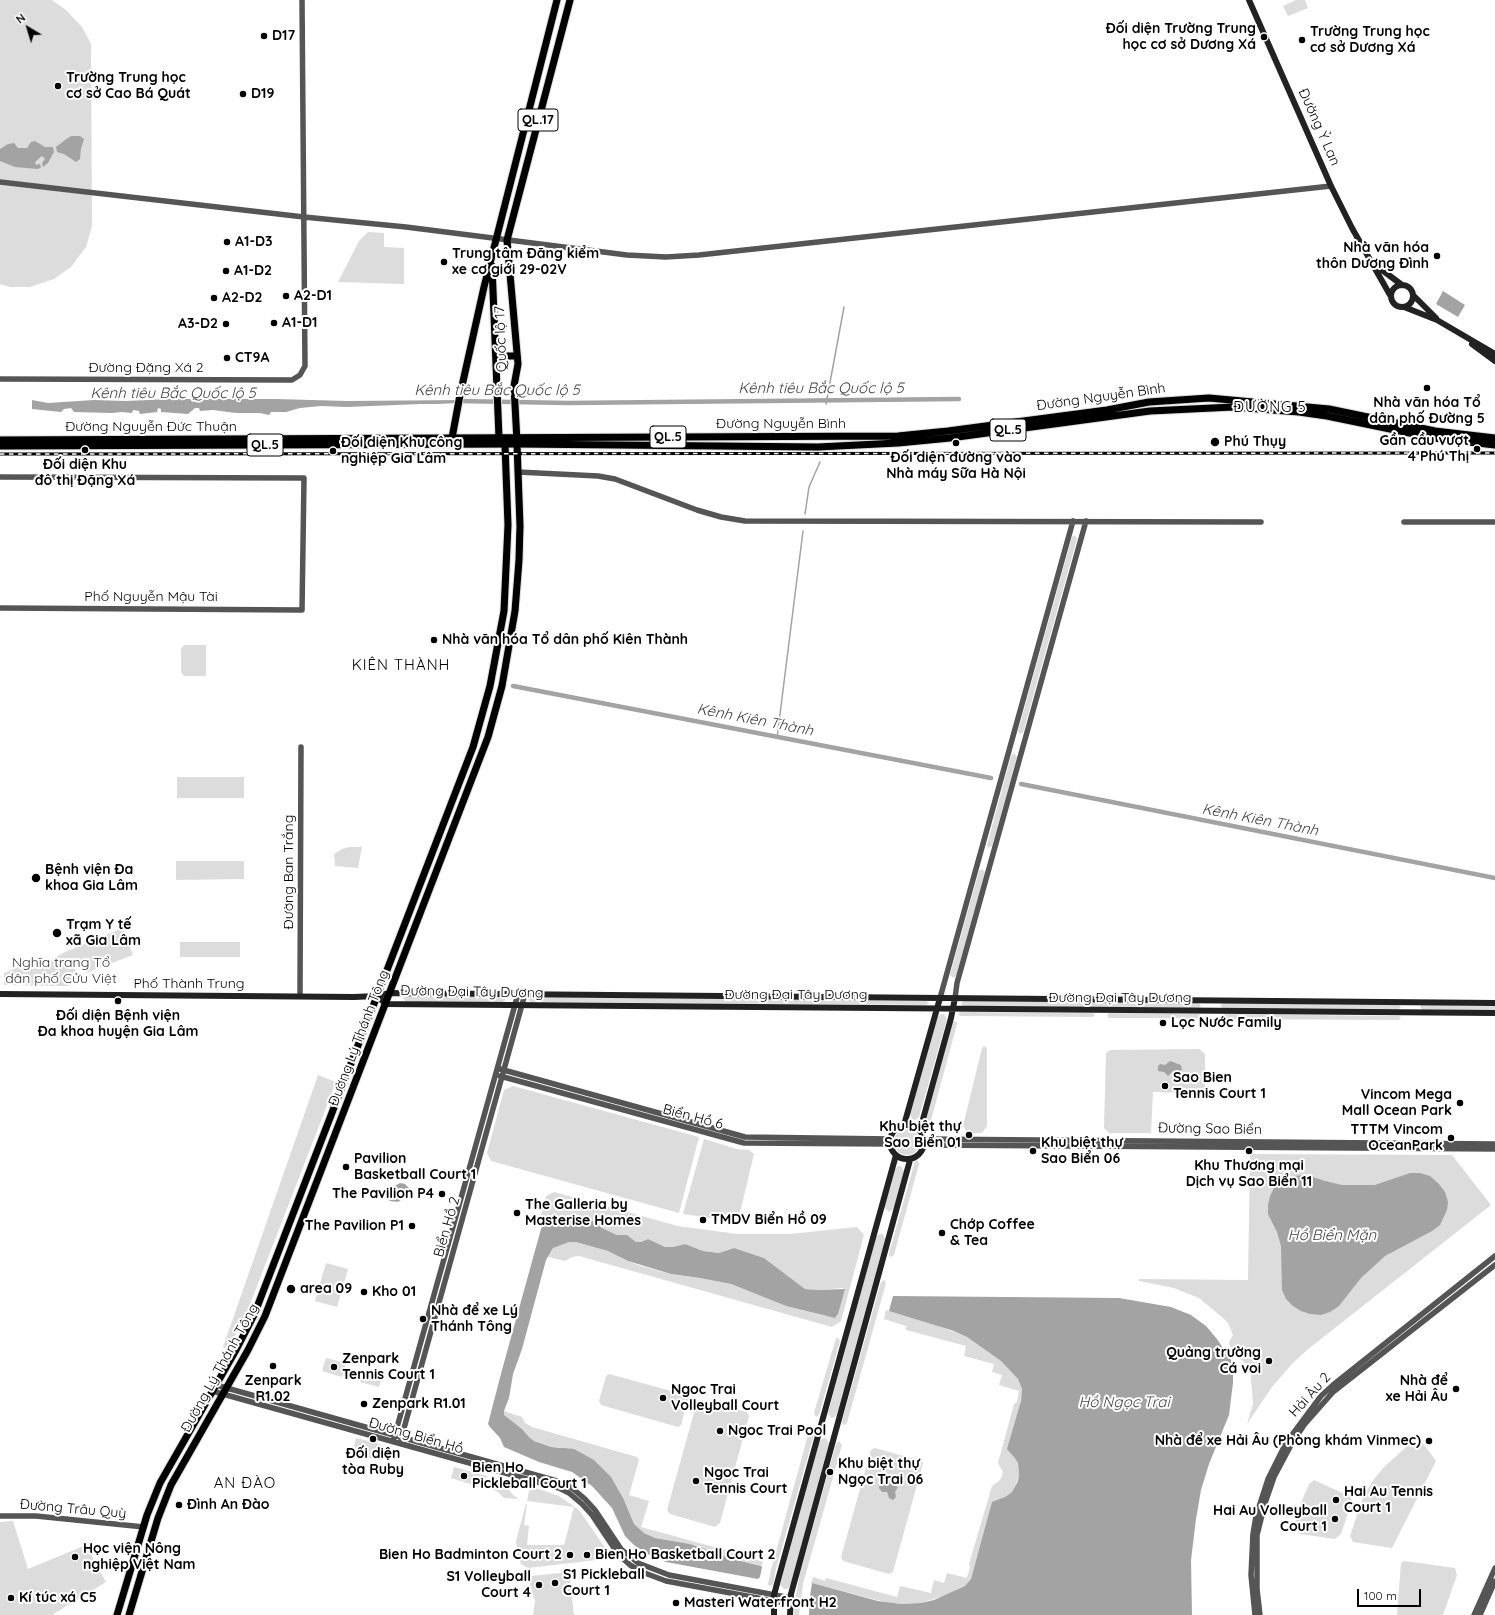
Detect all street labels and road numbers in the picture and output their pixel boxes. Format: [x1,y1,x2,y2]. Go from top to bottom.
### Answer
street label: Đường Ỷ Lan [1294,86,1344,168]
road number: QL.17 [518,109,558,131]
street label: Quốc lộ 17 [491,306,511,372]
street label: Đường Đặng Xá 2 [89,360,203,376]
street label: Đường Nguyễn Bình [1036,380,1166,414]
street label: Đường Nguyễn Bình [716,416,846,432]
street label: Đường Nguyễn Đức Thuận [65,419,237,435]
road number: QL.5 [990,419,1026,441]
road number: QL.5 [650,426,686,448]
road number: QL.5 [247,434,283,456]
street label: Phố Nguyễn Mậu Tài [84,589,218,605]
street label: Đường Ban Trắng [281,815,297,929]
street label: Đường Lý Thánh Tông [325,968,393,1108]
street label: Phố Thành Trung [133,976,245,992]
street label: Đường Đại Tây Dương [400,982,544,1002]
street label: Đường Đại Tây Dương [724,987,868,1003]
street label: Đường Đại Tây Dương [1048,990,1192,1006]
street label: Biển Hồ 6 [661,1101,725,1133]
street label: Đường Sao Biển [1158,1120,1262,1138]
street label: Biển Hồ 2 [430,1195,464,1259]
street label: Đường Lý Thánh Tông [178,1301,262,1435]
street label: Hải Âu 2 [1286,1369,1334,1421]
street label: Đường Biển Hồ [367,1414,465,1458]
street label: Đường Trâu Quỳ [19,1496,127,1522]

